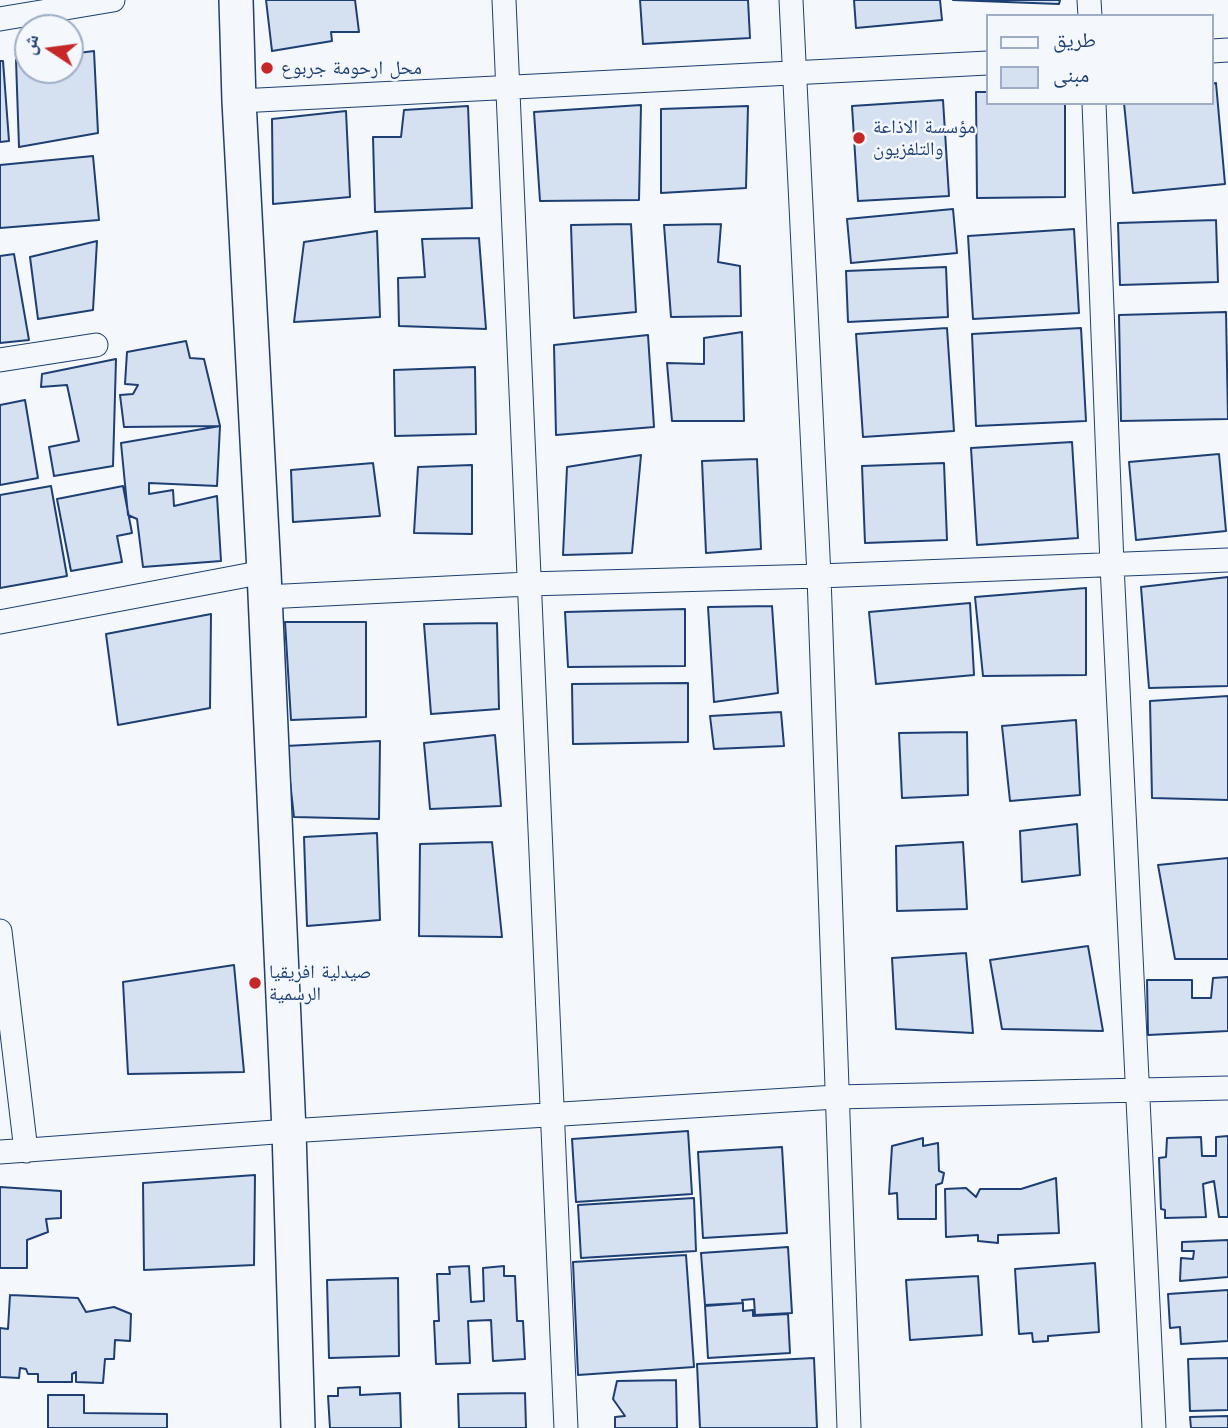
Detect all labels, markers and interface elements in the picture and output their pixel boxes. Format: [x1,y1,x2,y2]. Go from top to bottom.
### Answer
north arrow [14,14,84,84]
legend [986,14,1214,105]
text: طريق [1053,27,1096,52]
text: ش [17,32,43,57]
place label: محل ارحومة جربوع [281,57,422,79]
marker: محل ارحومة جربوع [259,60,275,76]
text: مبنى [1053,62,1089,87]
place label: مؤسسة الاذاعة والتلفزيون [873,116,976,160]
marker: مؤسسة الاذاعة والتلفزيون [851,130,867,146]
place label: صيدلية افريقيا الرسمية [269,961,371,1005]
marker: صيدلية افريقيا الرسمية [247,975,263,991]

